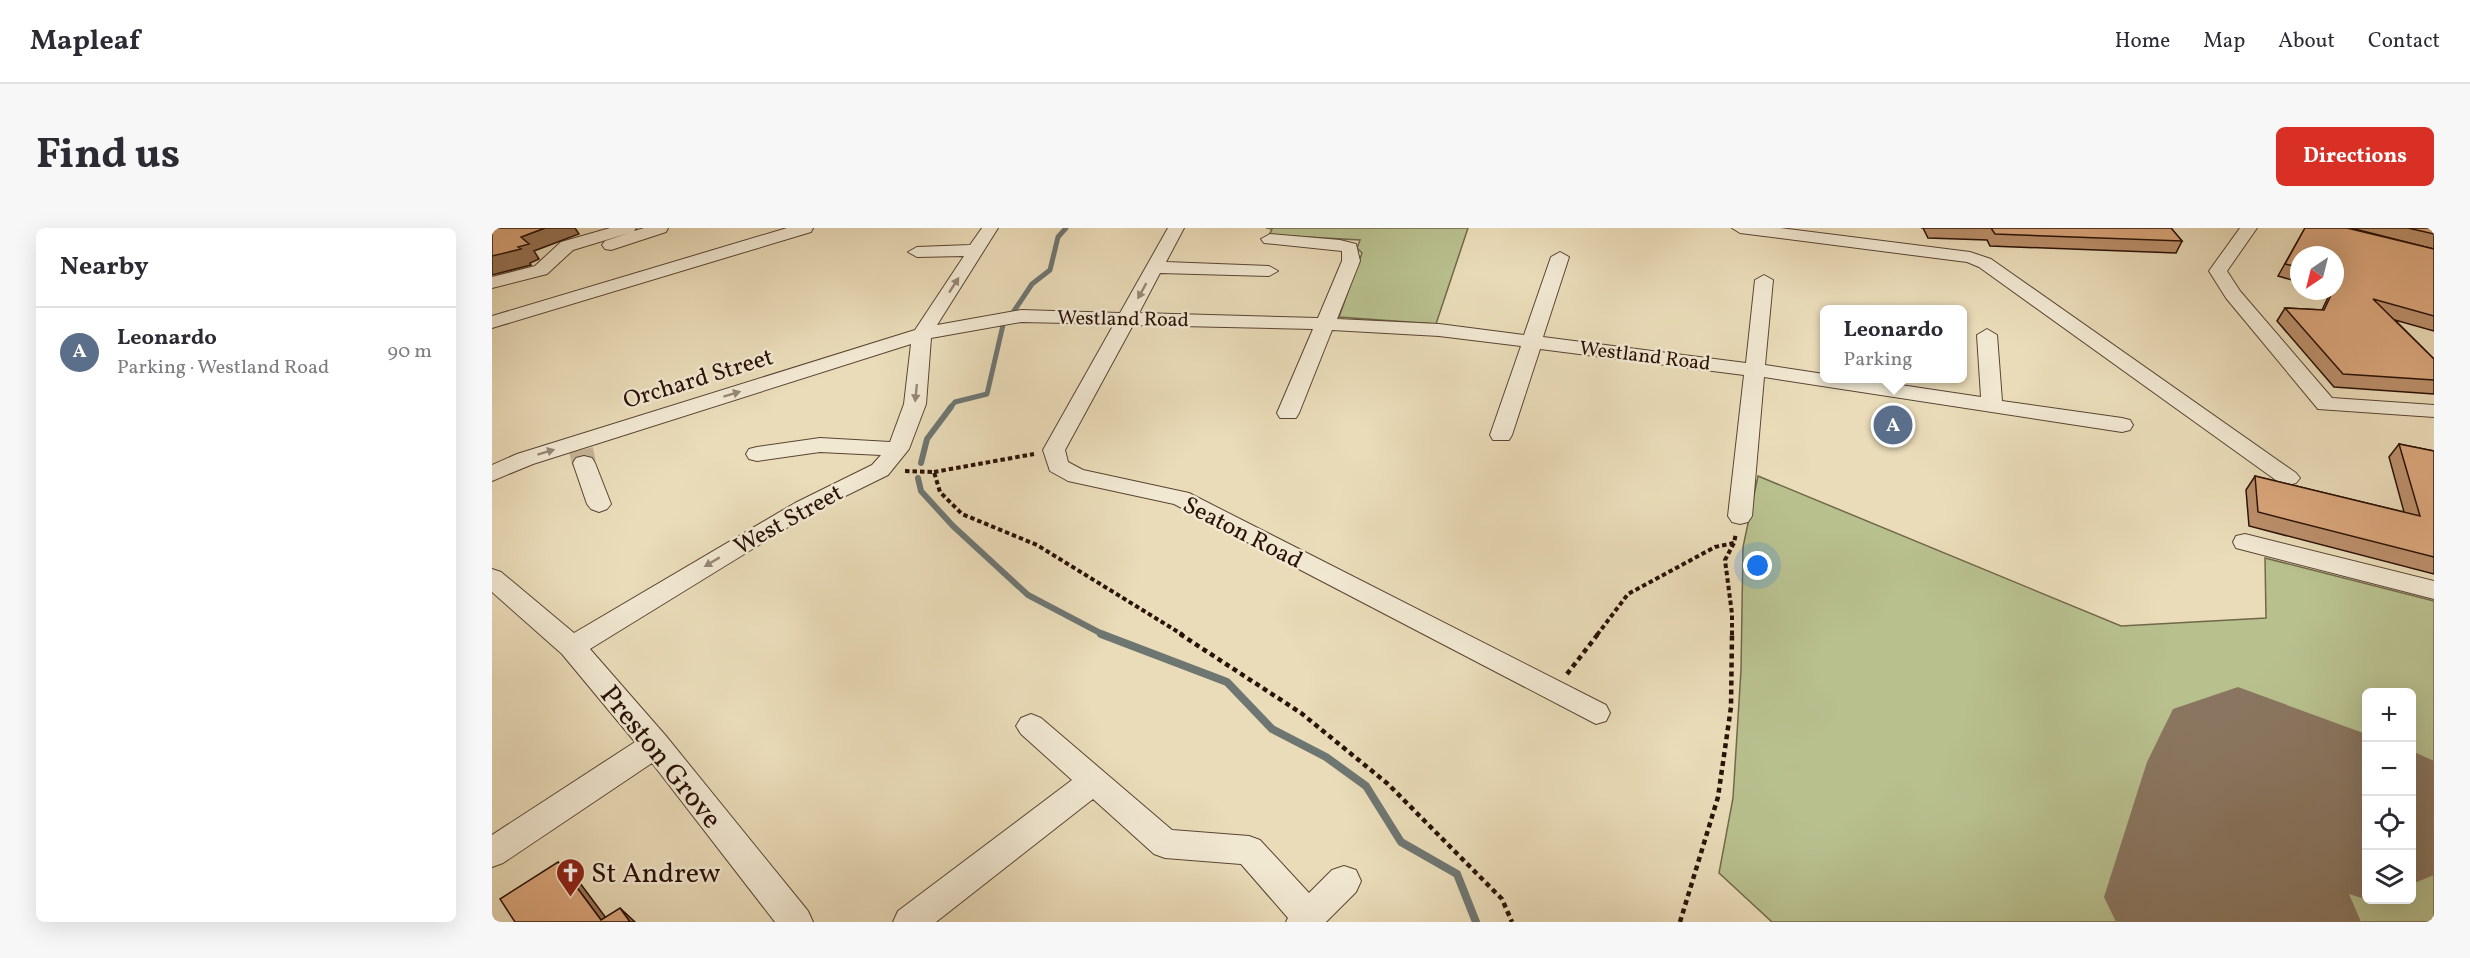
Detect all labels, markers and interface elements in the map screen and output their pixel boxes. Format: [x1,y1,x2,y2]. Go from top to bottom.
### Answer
text: Mapleaf [30,22,140,61]
text: Home [2115,27,2170,56]
text: Map [2203,27,2245,56]
text: About [2278,27,2335,56]
text: Contact [2368,27,2440,56]
text: Find us [36,127,180,186]
button: Directions [2276,127,2434,186]
north arrow [2290,246,2344,300]
text: Nearby [60,249,149,285]
one-way arrow [948,277,959,293]
one-way arrow [1137,283,1147,300]
street label: Westland Road [1057,305,1189,335]
popup [1820,305,1967,383]
text: Leonardo [1844,315,1943,346]
text: Leonardo [117,323,217,354]
street label: Westland Road [1578,335,1712,379]
text: A [72,338,87,366]
text: 90 m [388,338,432,366]
street label: Orchard Street [619,341,778,419]
text: Parking [1844,346,1913,374]
text: Parking · Westland Road [117,354,329,382]
one-way arrow [911,383,921,402]
one-way arrow [723,389,741,398]
pin: A [1874,402,1912,448]
one-way arrow [537,447,555,456]
street label: West Street [728,477,850,565]
street label: Seaton Road [1176,489,1308,579]
your location [1743,551,1772,580]
one-way arrow [704,557,720,568]
street label: Preston Grove [590,677,730,838]
map controls [2362,688,2416,904]
button: + [2362,688,2416,742]
button: − [2362,742,2416,796]
button: locate [2362,796,2416,850]
button: layers [2362,850,2416,904]
place label: St Andrew [591,855,721,894]
church icon: St Andrew [554,856,586,898]

